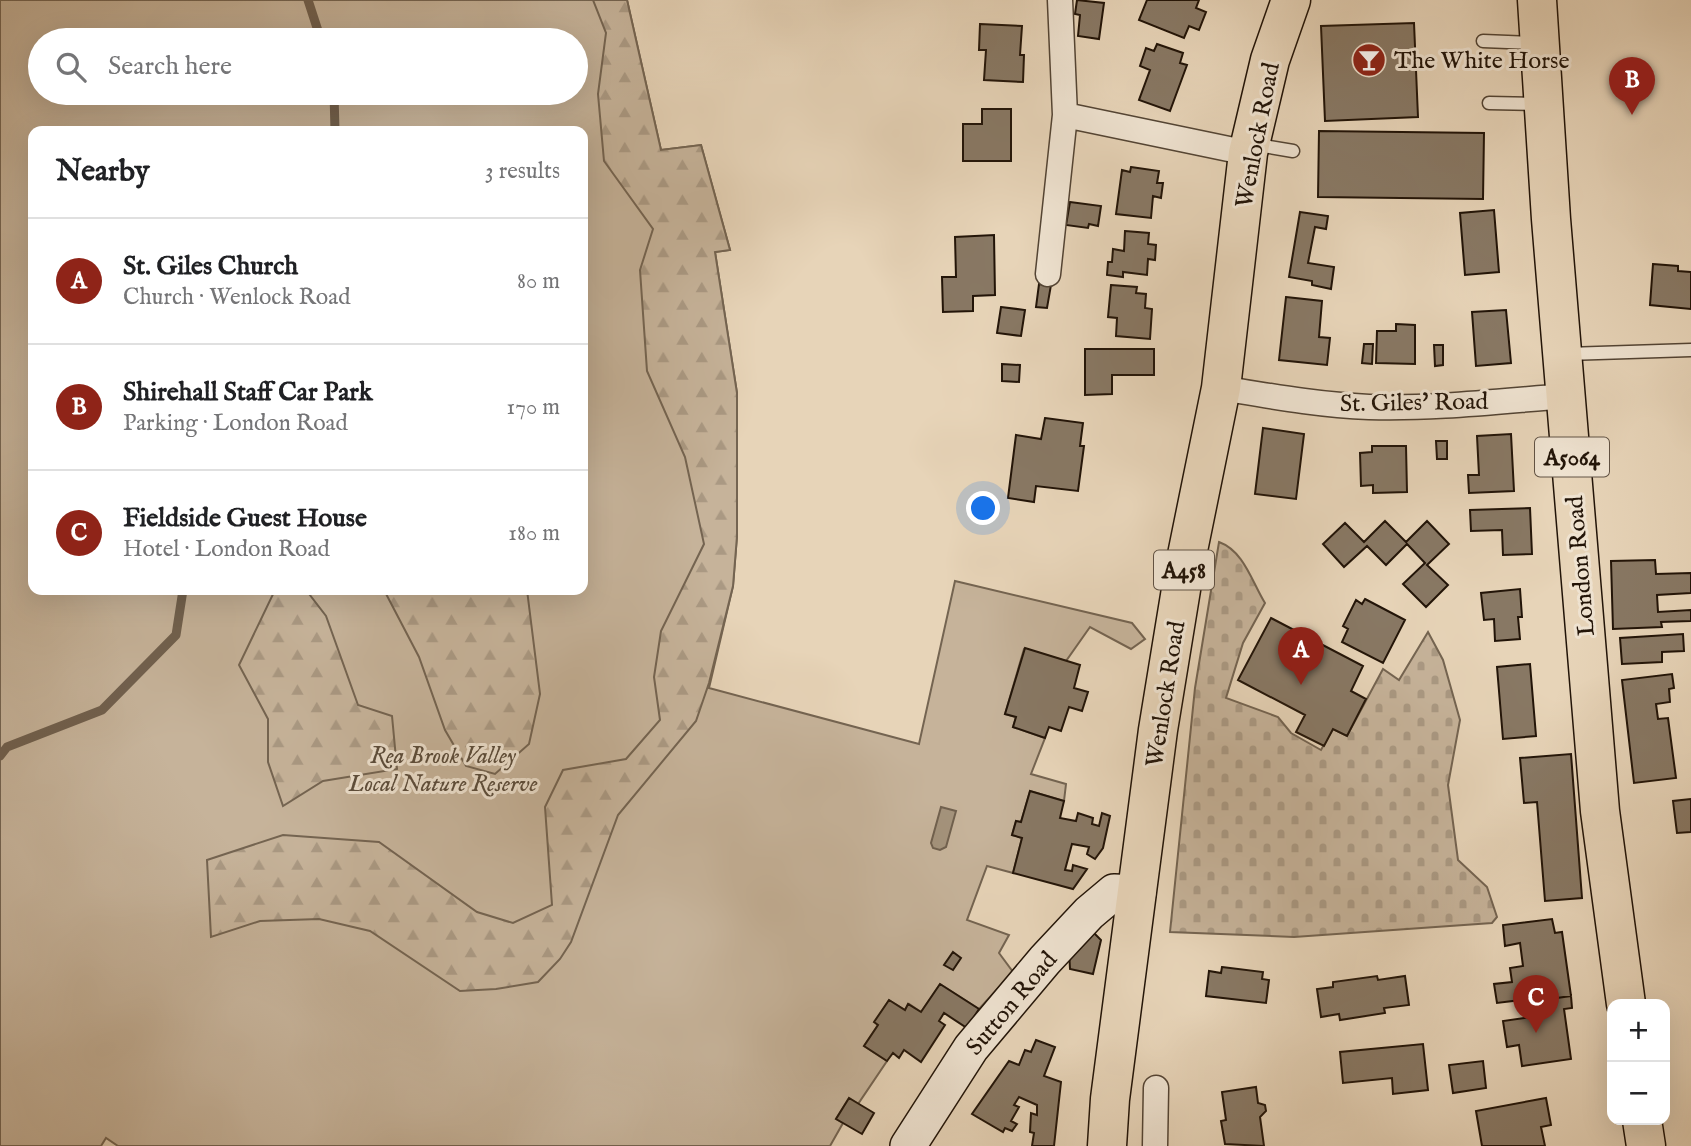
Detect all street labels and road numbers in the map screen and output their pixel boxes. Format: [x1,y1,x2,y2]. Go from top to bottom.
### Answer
street label: Wenlock Road [1229,60,1288,211]
street label: St. Giles' Road [1340,387,1489,420]
road number: A5064 [1535,438,1609,477]
street label: London Road [1560,494,1603,637]
road number: A458 [1154,550,1214,590]
street label: Wenlock Road [1140,619,1193,769]
street label: Sutton Road [960,945,1065,1062]

